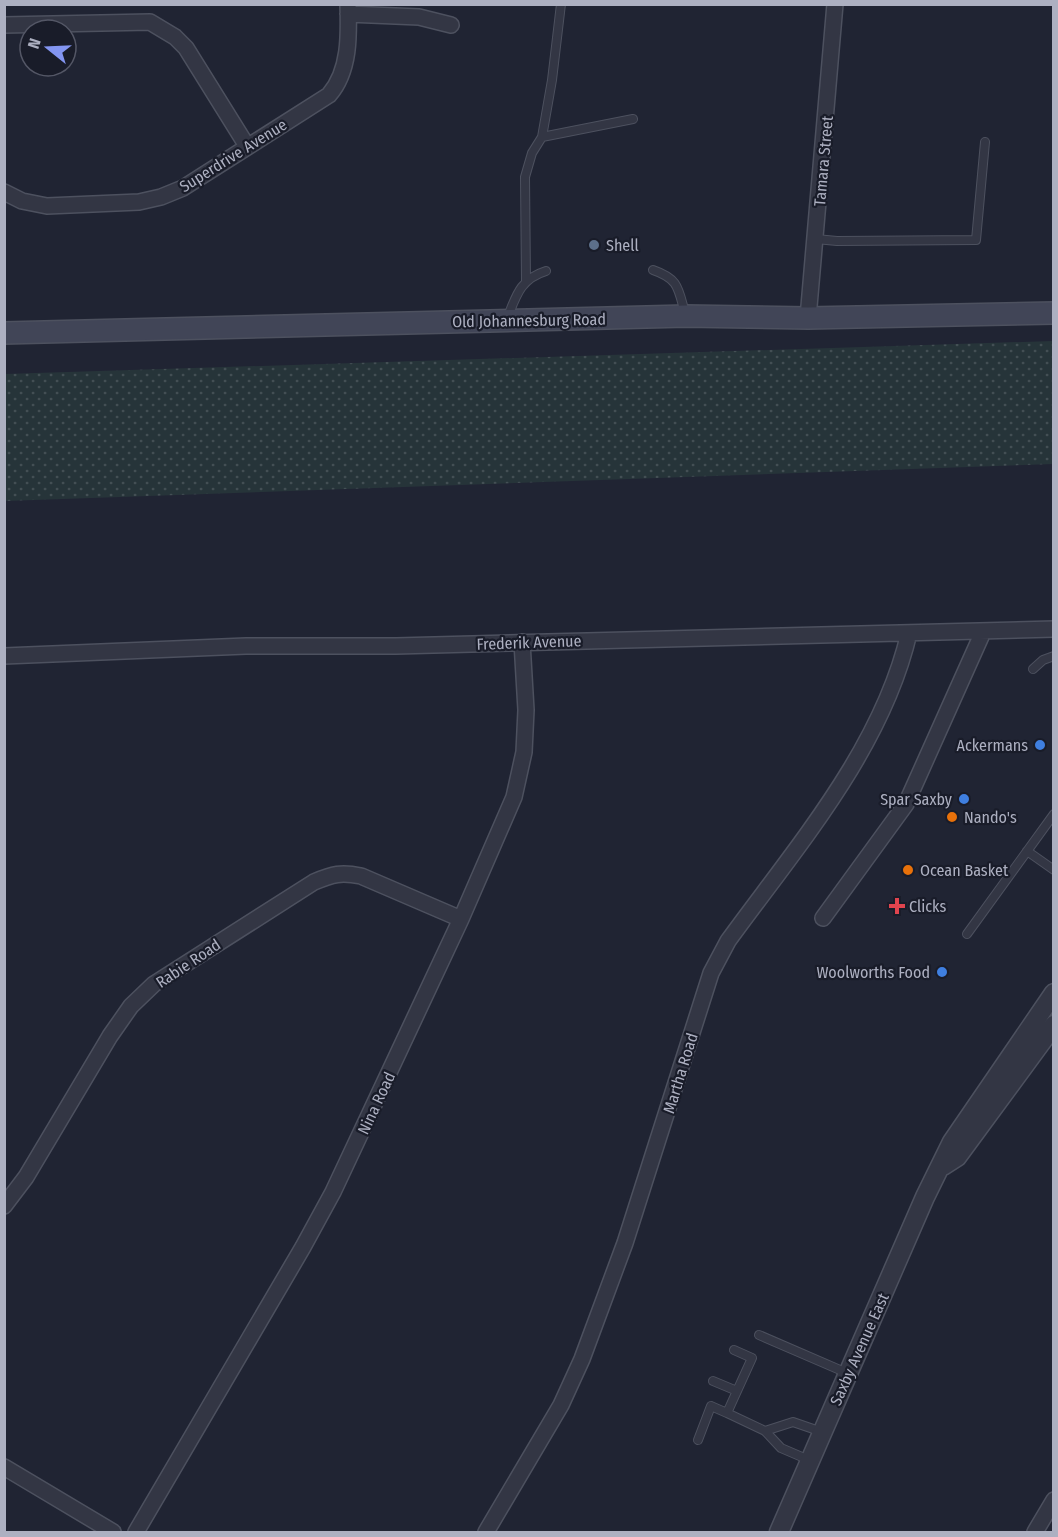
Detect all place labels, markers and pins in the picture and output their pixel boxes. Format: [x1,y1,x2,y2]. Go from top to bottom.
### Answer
place label: Shell [606,236,639,255]
marker: Shell [587,238,601,252]
place label: Ackermans [957,736,1028,755]
marker: Ackermans [1033,738,1047,752]
place label: Spar Saxby [880,790,953,809]
marker: Spar Saxby [957,792,971,806]
place label: Nando's [964,808,1017,827]
marker: Nando's [945,810,959,824]
place label: Ocean Basket [920,861,1009,880]
marker: Ocean Basket [901,863,915,877]
place label: Clicks [909,897,946,916]
marker: Clicks [890,899,904,913]
place label: Woolworths Food [817,963,930,982]
marker: Woolworths Food [935,965,949,979]

